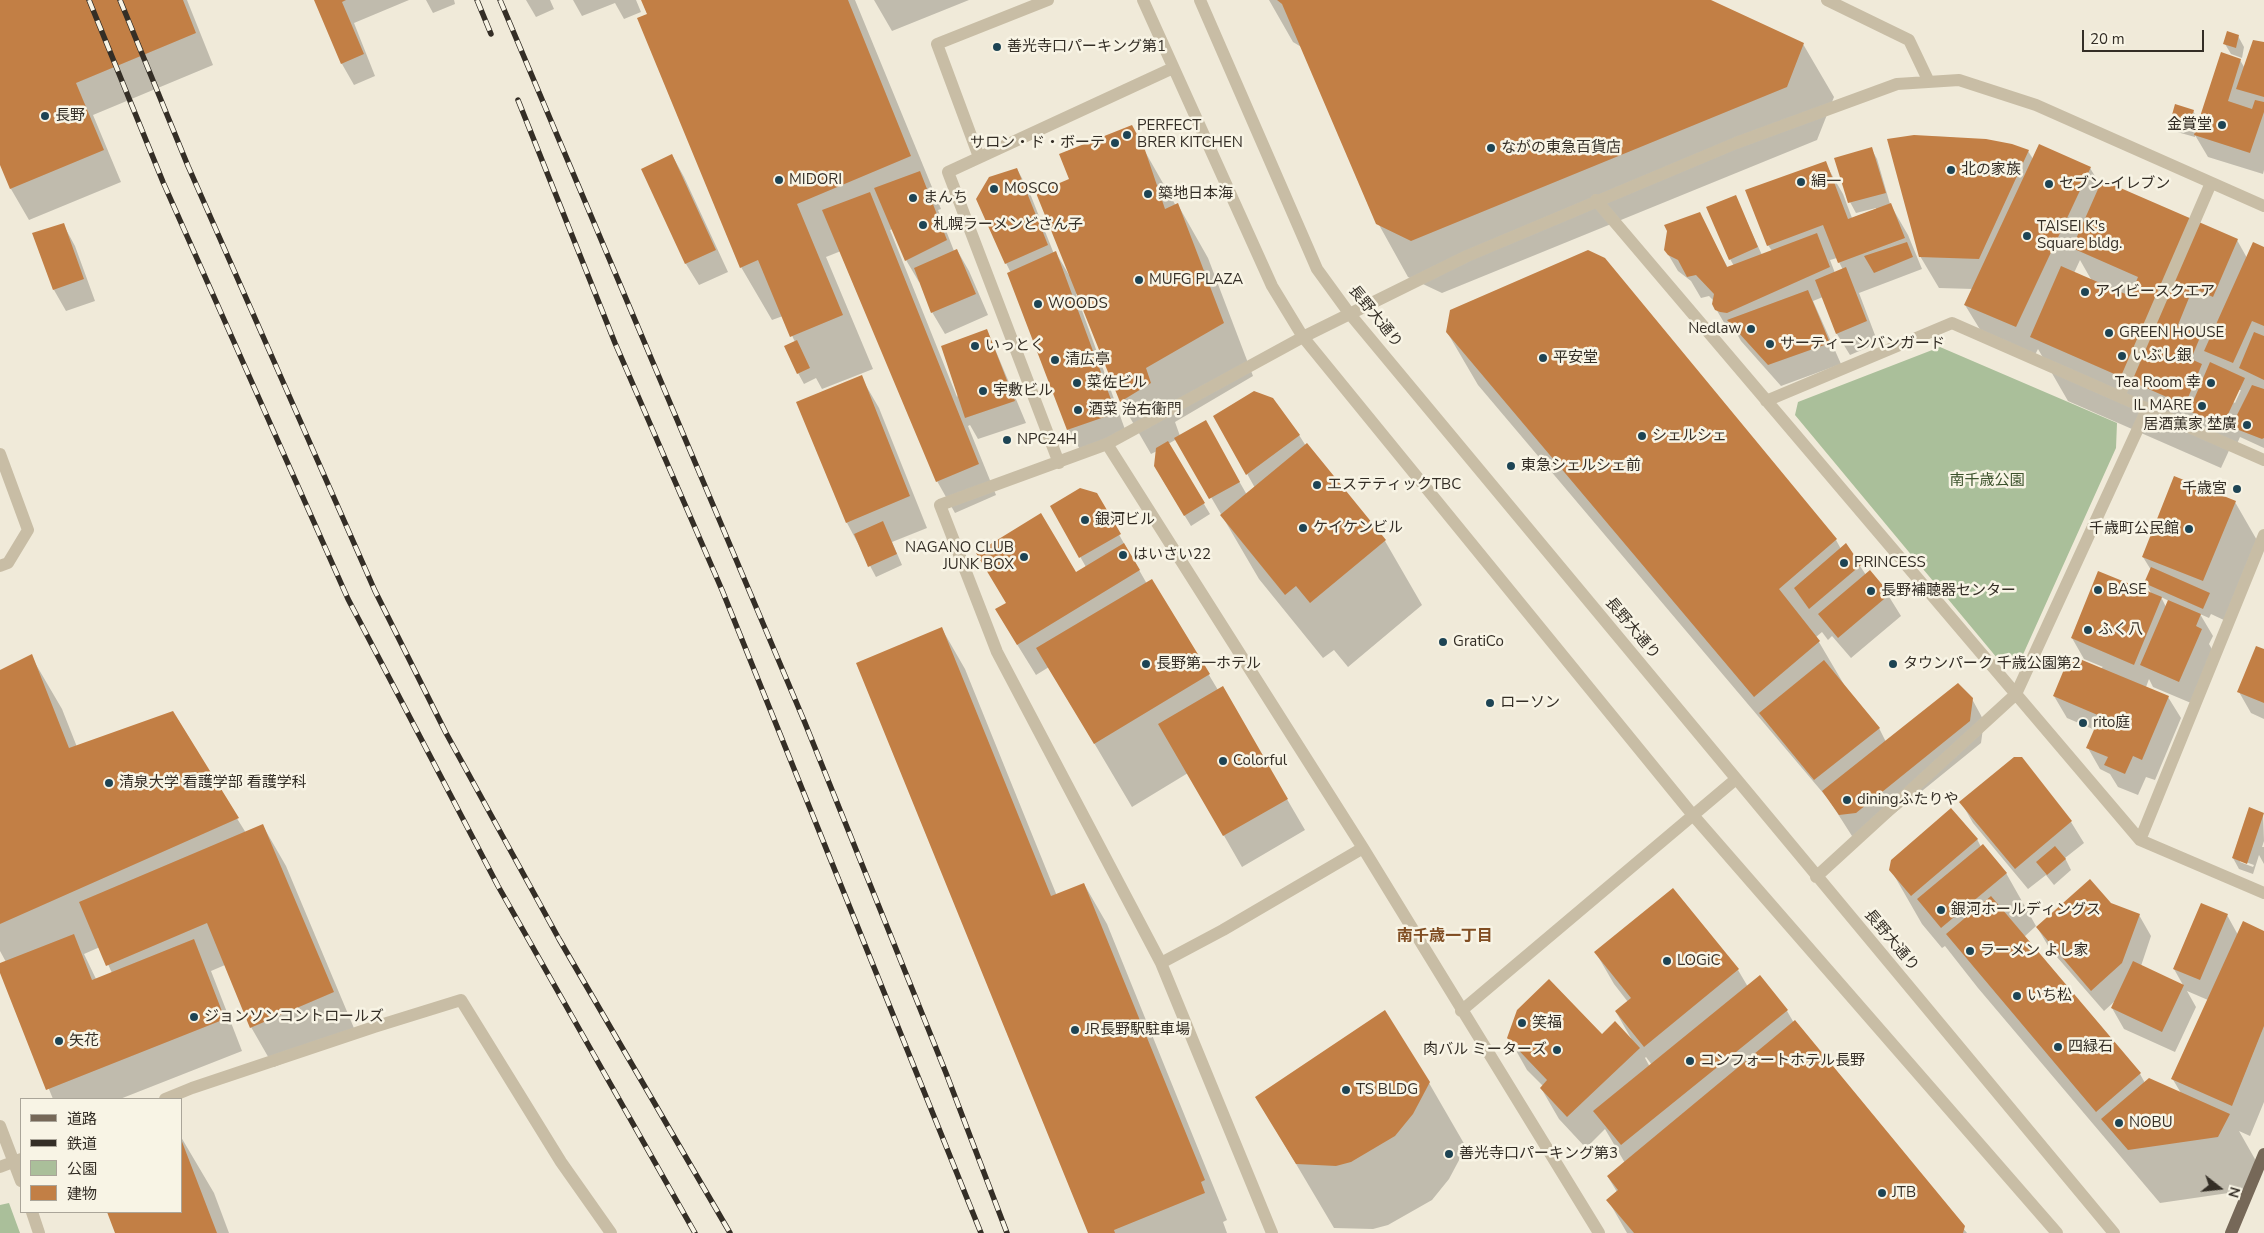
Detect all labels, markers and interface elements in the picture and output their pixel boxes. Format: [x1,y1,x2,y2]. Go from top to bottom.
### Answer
scale bar [2084,20,2206,52]
text: 20 m [2090,29,2125,49]
place label: 善光寺口パーキング第1 [1007,38,1166,56]
marker: 善光寺口パーキング第1 [991,41,1003,53]
place label: 長野 [55,107,85,125]
marker: 長野 [39,110,51,122]
place label: 金賞堂 [2167,116,2212,134]
place label: PERFECT BRER KITCHEN [1137,117,1243,152]
marker: 金賞堂 [2216,119,2228,131]
marker: PERFECT BRER KITCHEN [1121,129,1133,141]
place label: サロン・ド・ボーテ [970,134,1105,152]
marker: サロン・ド・ボーテ [1109,137,1121,149]
place label: ながの東急百貨店 [1501,139,1621,157]
marker: ながの東急百貨店 [1485,142,1497,154]
place label: 北の家族 [1961,161,2021,179]
marker: 北の家族 [1945,164,1957,176]
place label: MIDORI [789,171,842,189]
place label: 絹一 [1811,173,1841,191]
marker: MIDORI [773,174,785,186]
place label: セブン-イレブン [2059,175,2170,193]
marker: 絹一 [1795,176,1807,188]
marker: セブン-イレブン [2043,178,2055,190]
place label: MOSCO [1004,180,1059,198]
marker: MOSCO [988,183,1000,195]
place label: 築地日本海 [1158,185,1233,203]
marker: 築地日本海 [1142,188,1154,200]
place label: まんち [923,189,968,207]
marker: まんち [907,192,919,204]
place label: 札幌ラーメンどさん子 [933,216,1083,234]
place label: TAISEI K's Square bldg. [2037,218,2123,253]
marker: 札幌ラーメンどさん子 [917,219,929,231]
marker: TAISEI K's Square bldg. [2021,230,2033,242]
place label: MUFG PLAZA [1149,271,1243,289]
marker: MUFG PLAZA [1133,274,1145,286]
street label: 長野大通り [1344,282,1406,352]
place label: アイビースクエア [2095,283,2215,301]
marker: アイビースクエア [2079,286,2091,298]
place label: WOODS [1048,295,1108,313]
marker: WOODS [1032,298,1044,310]
place label: Nedlaw [1688,320,1741,338]
marker: Nedlaw [1745,323,1757,335]
place label: GREEN HOUSE [2119,324,2224,342]
marker: GREEN HOUSE [2103,327,2115,339]
place label: サーティーンバンガード [1780,335,1945,353]
place label: いっとく [985,337,1045,355]
marker: サーティーンバンガード [1764,338,1776,350]
marker: いっとく [969,340,981,352]
place label: いぶし銀 [2132,347,2192,365]
place label: 平安堂 [1553,349,1598,367]
marker: いぶし銀 [2116,350,2128,362]
place label: 清広亭 [1065,351,1110,369]
marker: 平安堂 [1537,352,1549,364]
marker: 清広亭 [1049,354,1061,366]
place label: 菜佐ビル [1087,374,1147,392]
place label: Tea Room 幸 [2115,374,2201,392]
marker: 菜佐ビル [1071,377,1083,389]
marker: Tea Room 幸 [2205,377,2217,389]
place label: 宇敷ビル [993,382,1053,400]
marker: 宇敷ビル [977,385,989,397]
place label: IL MARE [2134,397,2192,415]
marker: IL MARE [2196,400,2208,412]
place label: 酒菜 治右衛門 [1088,401,1182,419]
marker: 酒菜 治右衛門 [1072,404,1084,416]
place label: 居酒薫家 埜廣 [2143,416,2237,434]
marker: 居酒薫家 埜廣 [2241,419,2253,431]
place label: シェルシェ [1652,427,1727,445]
marker: シェルシェ [1636,430,1648,442]
place label: NPC24H [1017,431,1077,449]
marker: NPC24H [1001,434,1013,446]
place label: 東急シェルシェ前 [1521,457,1641,475]
marker: 東急シェルシェ前 [1505,460,1517,472]
park label: 南千歳公園 [1950,472,2024,490]
place label: エステティックTBC [1327,476,1461,494]
marker: エステティックTBC [1311,479,1323,491]
place label: 千歳宮 [2182,480,2227,498]
marker: 千歳宮 [2231,483,2243,495]
place label: 銀河ビル [1095,511,1155,529]
marker: 銀河ビル [1079,514,1091,526]
place label: ケイケンビル [1313,519,1403,537]
place label: 千歳町公民館 [2089,520,2179,538]
marker: ケイケンビル [1297,522,1309,534]
marker: 千歳町公民館 [2183,523,2195,535]
place label: NAGANO CLUB JUNK BOX [905,539,1014,574]
place label: はいさい22 [1133,546,1211,564]
marker: はいさい22 [1117,549,1129,561]
marker: NAGANO CLUB JUNK BOX [1018,551,1030,563]
place label: PRINCESS [1854,554,1926,572]
marker: PRINCESS [1838,557,1850,569]
place label: BASE [2108,581,2147,599]
place label: 長野補聴器センター [1881,582,2016,600]
marker: BASE [2092,584,2104,596]
marker: 長野補聴器センター [1865,585,1877,597]
street label: 長野大通り [1601,594,1663,664]
place label: ふく八 [2098,621,2143,639]
marker: ふく八 [2082,624,2094,636]
place label: GratiCo [1453,633,1504,651]
marker: GratiCo [1437,636,1449,648]
place label: 長野第一ホテル [1156,655,1261,673]
place label: タウンパーク 千歳公園第2 [1903,655,2081,673]
marker: 長野第一ホテル [1140,658,1152,670]
marker: タウンパーク 千歳公園第2 [1887,658,1899,670]
place label: ローソン [1500,694,1560,712]
marker: ローソン [1484,697,1496,709]
place label: rito庭 [2093,714,2130,732]
marker: rito庭 [2077,717,2089,729]
place label: Colorful [1233,752,1287,770]
marker: Colorful [1217,755,1229,767]
place label: 清泉大学 看護学部 看護学科 [119,774,307,792]
marker: 清泉大学 看護学部 看護学科 [103,777,115,789]
place label: diningふたりや [1857,791,1959,809]
marker: diningふたりや [1841,794,1853,806]
place label: 銀河ホールディングス [1951,901,2101,919]
marker: 銀河ホールディングス [1935,904,1947,916]
street label: 長野大通り [1860,906,1922,976]
district label: 南千歳一丁目 [1397,927,1493,947]
place label: ラーメン よし家 [1980,942,2089,960]
marker: ラーメン よし家 [1964,945,1976,957]
place label: LOGiC [1677,952,1721,970]
marker: LOGiC [1661,955,1673,967]
place label: いち松 [2027,987,2072,1005]
marker: いち松 [2011,990,2023,1002]
place label: ジョンソンコントロールズ [204,1008,384,1026]
marker: ジョンソンコントロールズ [188,1011,200,1023]
place label: 笑福 [1532,1014,1562,1032]
marker: 笑福 [1516,1017,1528,1029]
place label: JR長野駅駐車場 [1085,1021,1190,1039]
marker: JR長野駅駐車場 [1069,1024,1081,1036]
place label: 矢花 [69,1032,99,1050]
marker: 矢花 [53,1035,65,1047]
place label: 四緑石 [2068,1038,2113,1056]
place label: 肉バル ミーターズ [1423,1041,1547,1059]
marker: 四緑石 [2052,1041,2064,1053]
marker: 肉バル ミーターズ [1551,1044,1563,1056]
place label: コンフォートホテル長野 [1700,1052,1865,1070]
marker: コンフォートホテル長野 [1684,1055,1696,1067]
place label: TS BLDG [1356,1081,1418,1099]
marker: TS BLDG [1340,1084,1352,1096]
legend [20,1098,182,1213]
text: 道路 [67,1109,97,1129]
place label: NOBU [2129,1114,2173,1132]
marker: NOBU [2113,1117,2125,1129]
text: 鉄道 [67,1134,97,1154]
place label: 善光寺口パーキング第3 [1459,1145,1618,1163]
marker: 善光寺口パーキング第3 [1443,1148,1455,1160]
text: 公園 [67,1159,97,1179]
north arrow [2194,1163,2244,1213]
text: 建物 [67,1184,97,1204]
place label: JTB [1892,1184,1916,1202]
text: N [2223,1185,2244,1200]
marker: JTB [1876,1187,1888,1199]

